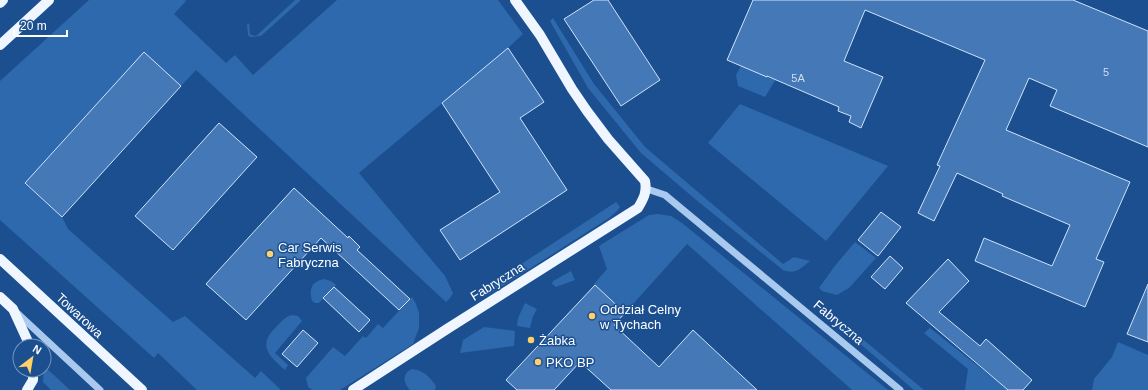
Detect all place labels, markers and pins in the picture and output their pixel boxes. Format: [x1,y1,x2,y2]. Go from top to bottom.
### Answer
place label: Car Serwis Fabryczna [278,240,342,270]
marker: Car Serwis Fabryczna [265,249,275,259]
place label: Oddział Celny w Tychach [599,302,681,332]
marker: Oddział Celny w Tychach [587,311,597,321]
place label: Żabka [539,333,576,348]
marker: Żabka [526,335,536,345]
place label: PKO BP [546,355,594,370]
marker: PKO BP [533,357,543,367]

